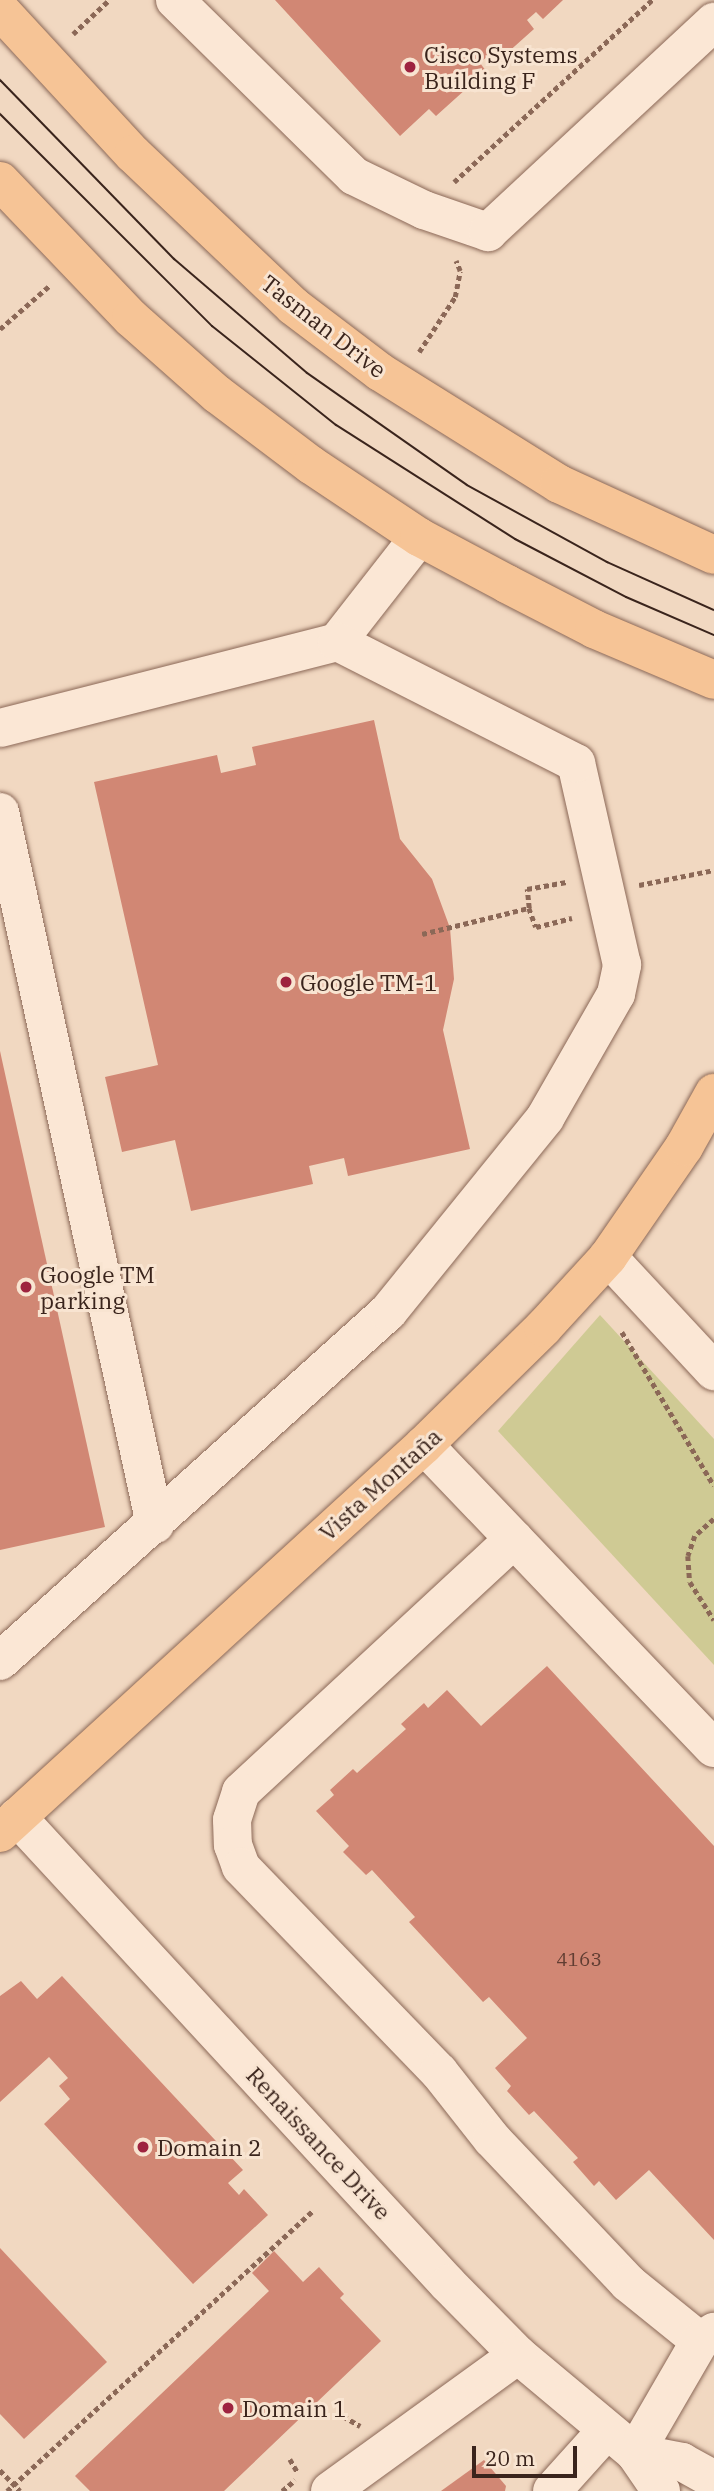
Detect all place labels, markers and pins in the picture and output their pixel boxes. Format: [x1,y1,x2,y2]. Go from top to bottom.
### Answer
place label: Cisco Systems Building F [424,40,578,94]
marker: Cisco Systems Building F [402,59,418,75]
place label: Google TM-1 [300,968,438,996]
marker: Google TM-1 [278,974,294,990]
place label: Google TM parking [40,1260,155,1314]
marker: Google TM parking [18,1279,34,1295]
place label: Domain 2 [157,2133,262,2161]
marker: Domain 2 [135,2139,151,2155]
place label: Domain 1 [242,2394,347,2422]
marker: Domain 1 [220,2400,236,2416]

